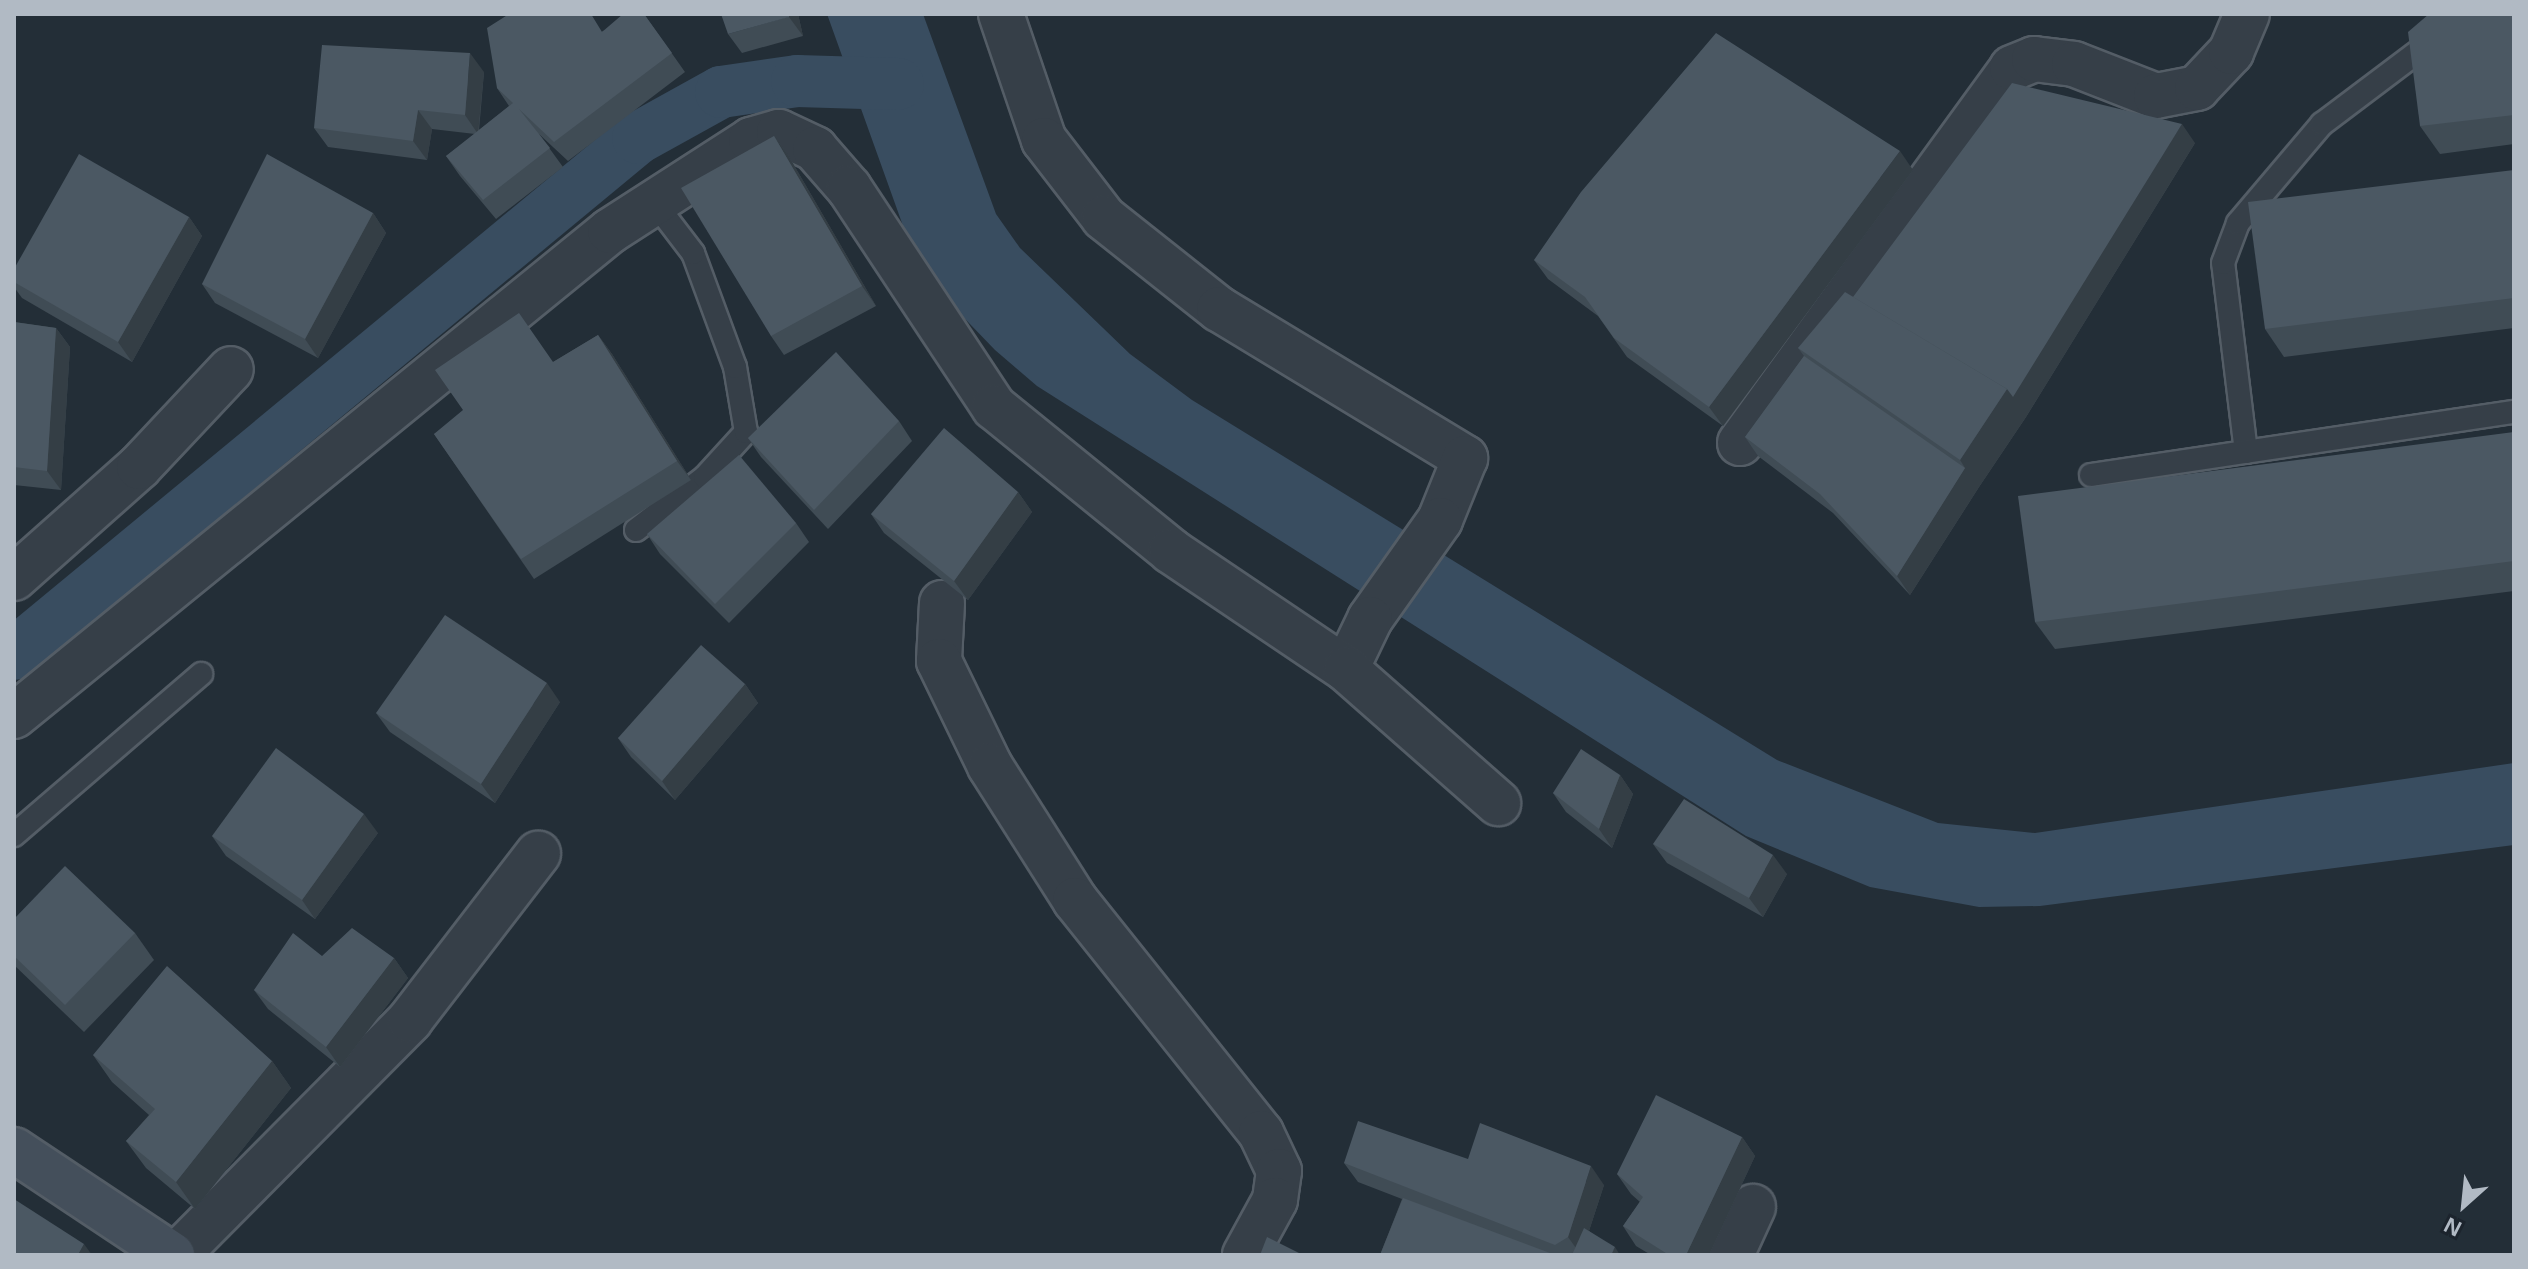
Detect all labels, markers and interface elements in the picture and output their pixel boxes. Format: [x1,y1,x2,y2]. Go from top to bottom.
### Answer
north arrow [2424,1165,2504,1245]
text: N [2440,1212,2466,1242]

